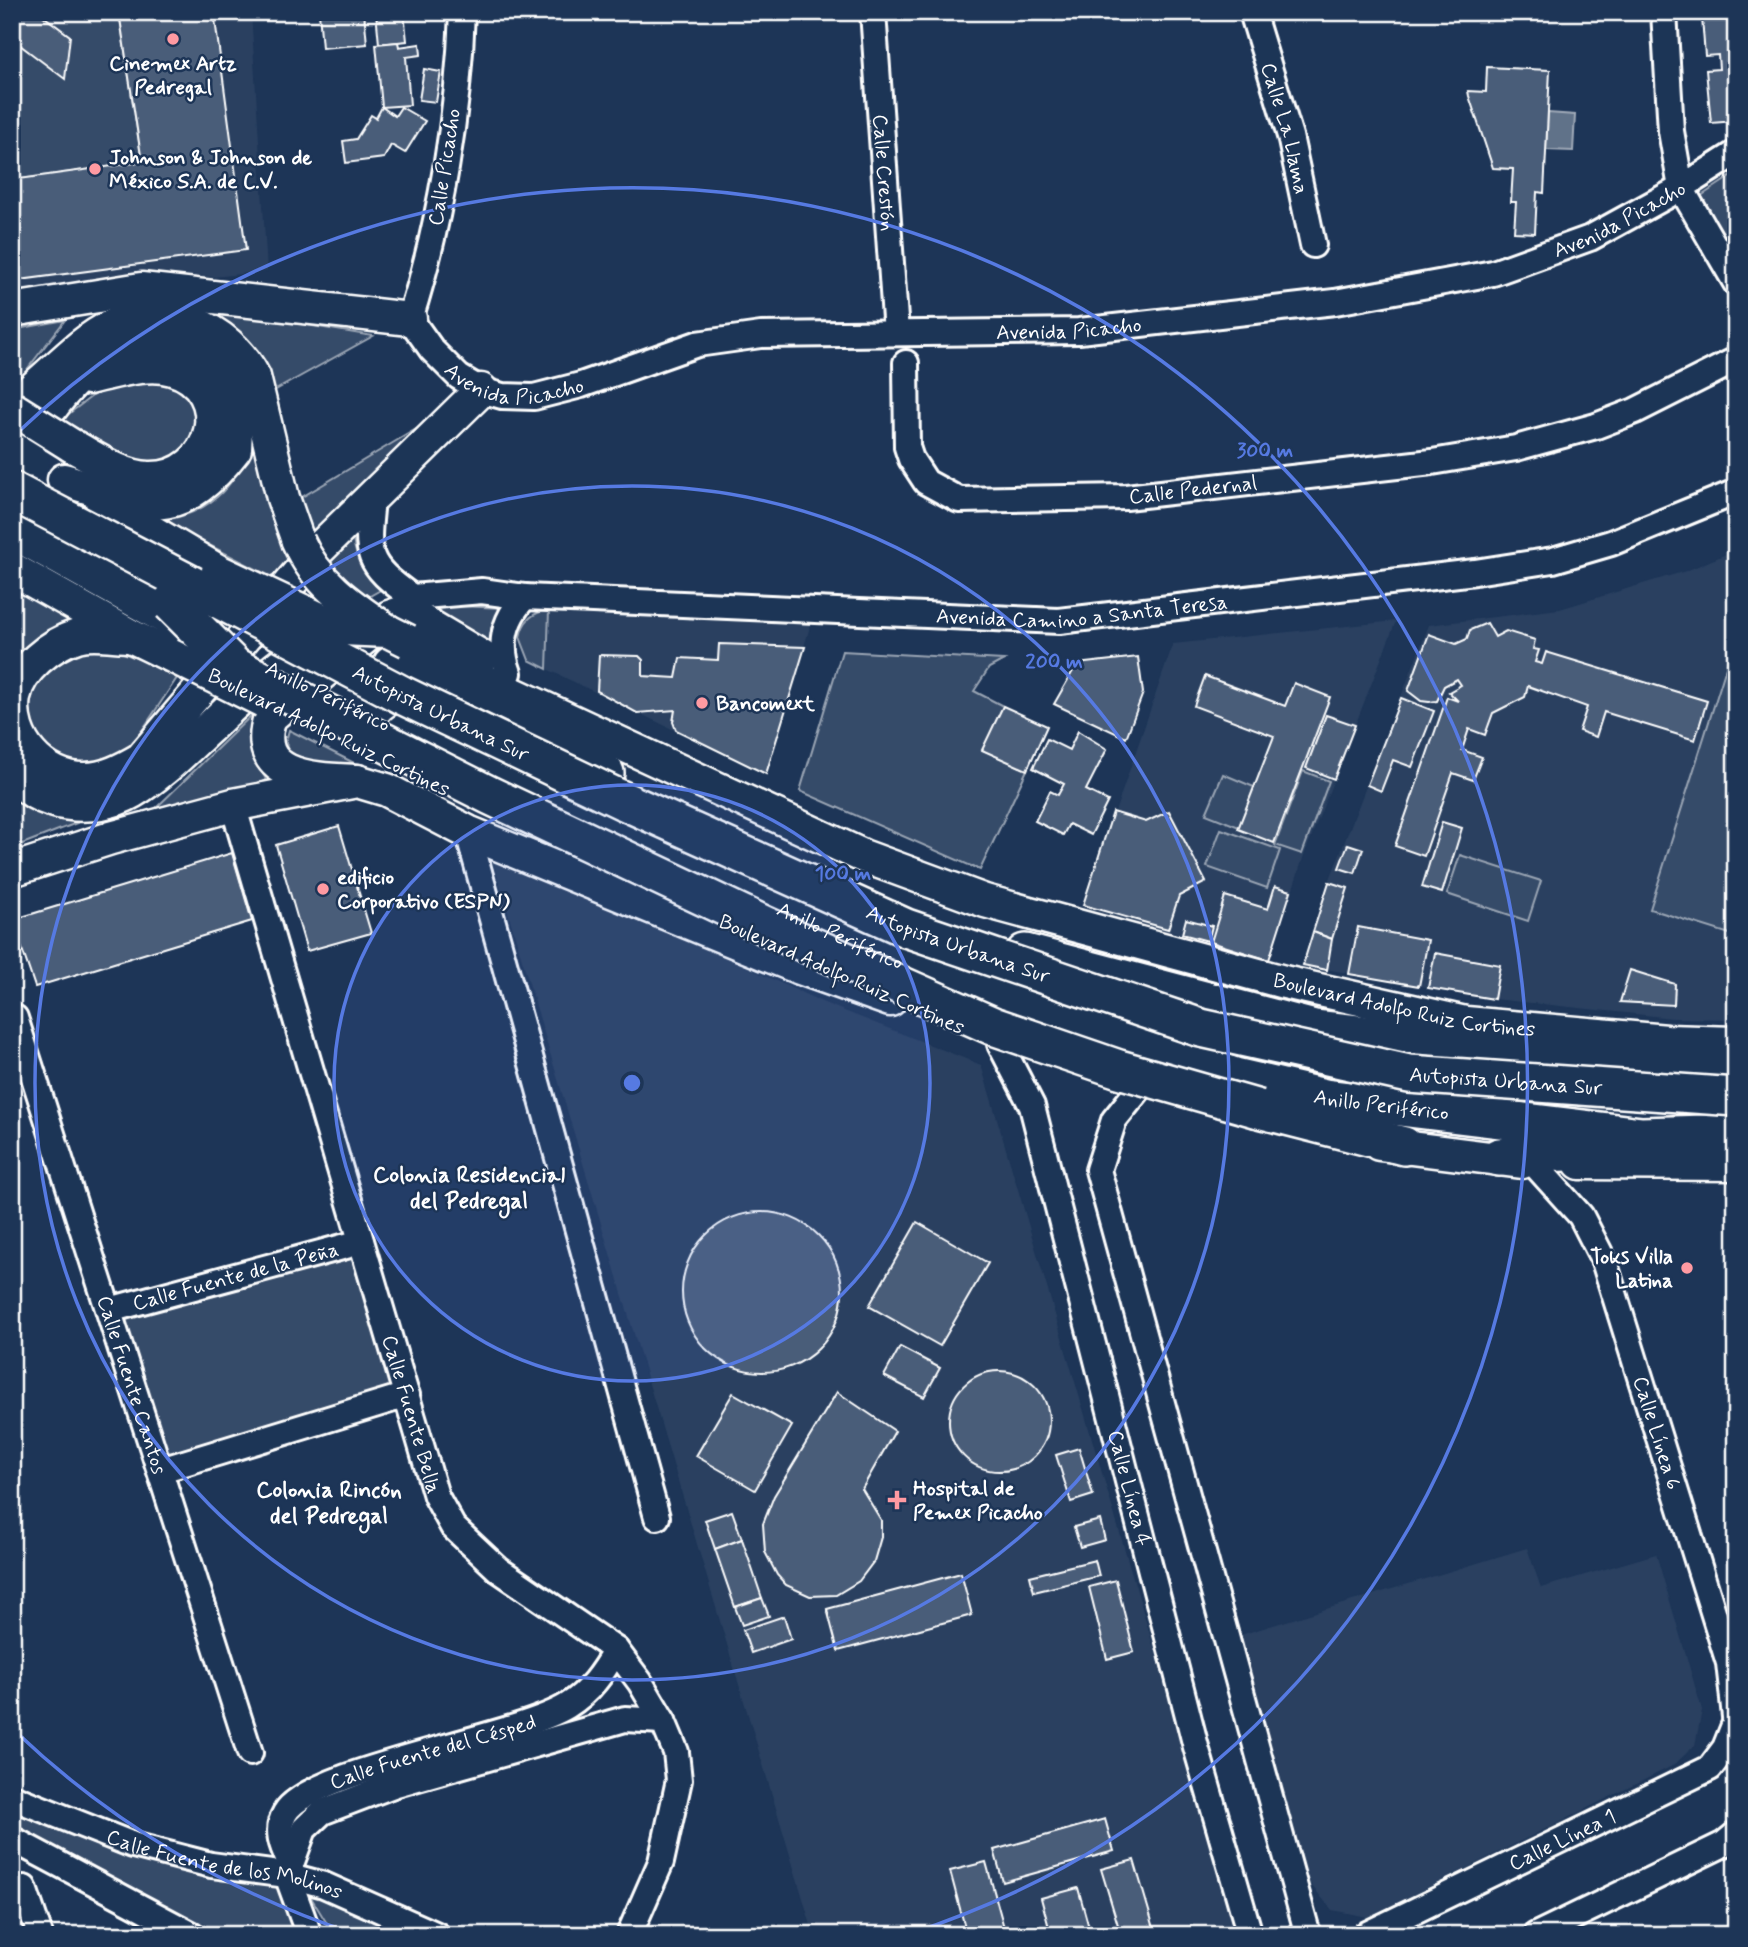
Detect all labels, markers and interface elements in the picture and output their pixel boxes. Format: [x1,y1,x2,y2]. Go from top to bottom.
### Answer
marker: Cinemex Artz Pedregal [165,31,181,47]
place label: Cinemex Artz Pedregal [109,50,237,102]
street label: Calle La Llama [1253,59,1315,197]
street label: Calle Picacho [422,107,468,228]
street label: Calle Crestón [865,113,902,232]
place label: Johnson & Johnson de México S.A. de C.V. [109,144,312,196]
marker: Johnson & Johnson de México S.A. de C.V. [87,161,103,177]
street label: Avenida Picacho [1550,175,1691,265]
street label: Avenida Picacho [996,311,1143,347]
street label: Avenida Picacho [438,357,587,412]
text: 300 m [1237,437,1294,465]
street label: Calle Pedernal [1127,469,1258,512]
street label: Avenida Camino a Santa Teresa [935,588,1229,636]
text: 200 m [1025,648,1083,676]
street label: Anillo Periférico [261,655,395,739]
street label: Autopista Urbana Sur [347,659,534,769]
street label: Boulevard Adolfo Ruiz Cortines [202,662,454,806]
place label: Bancomext [716,690,815,718]
marker: Bancomext [694,695,710,711]
text: 100 m [815,860,871,888]
place label: edificio Corporativo (ESPN) [337,864,510,916]
marker: edificio Corporativo (ESPN) [315,881,331,897]
street label: Anillo Periférico [772,896,907,977]
street label: Autopista Urbana Sur [861,899,1054,991]
street label: Boulevard Adolfo Ruiz Cortines [713,908,969,1044]
street label: Boulevard Adolfo Ruiz Cortines [1270,967,1537,1044]
street label: Autopista Urbana Sur [1408,1061,1603,1103]
centre of rings [620,1071,644,1095]
street label: Anillo Periférico [1311,1083,1451,1128]
district label: Colonia Residencial del Pedregal [373,1161,565,1219]
street label: Calle Fuente de la Peña [130,1236,342,1318]
place label: Toks Villa Latina [1590,1243,1673,1295]
marker: Toks Villa Latina [1679,1260,1695,1276]
street label: Calle Fuente Cantos [90,1292,173,1478]
street label: Calle Fuente Bella [374,1332,448,1497]
street label: Calle Línea 6 [1626,1373,1687,1493]
street label: Calle Línea 4 [1100,1427,1157,1549]
place label: Hospital de Pemex Picacho [913,1475,1043,1527]
district label: Colonia Rincón del Pedregal [256,1476,402,1534]
marker: Hospital de Pemex Picacho [887,1490,907,1510]
street label: Calle Fuente del Césped [326,1708,540,1797]
street label: Calle Línea 1 [1504,1803,1621,1878]
street label: Calle Fuente de los Molinos [102,1823,347,1907]

